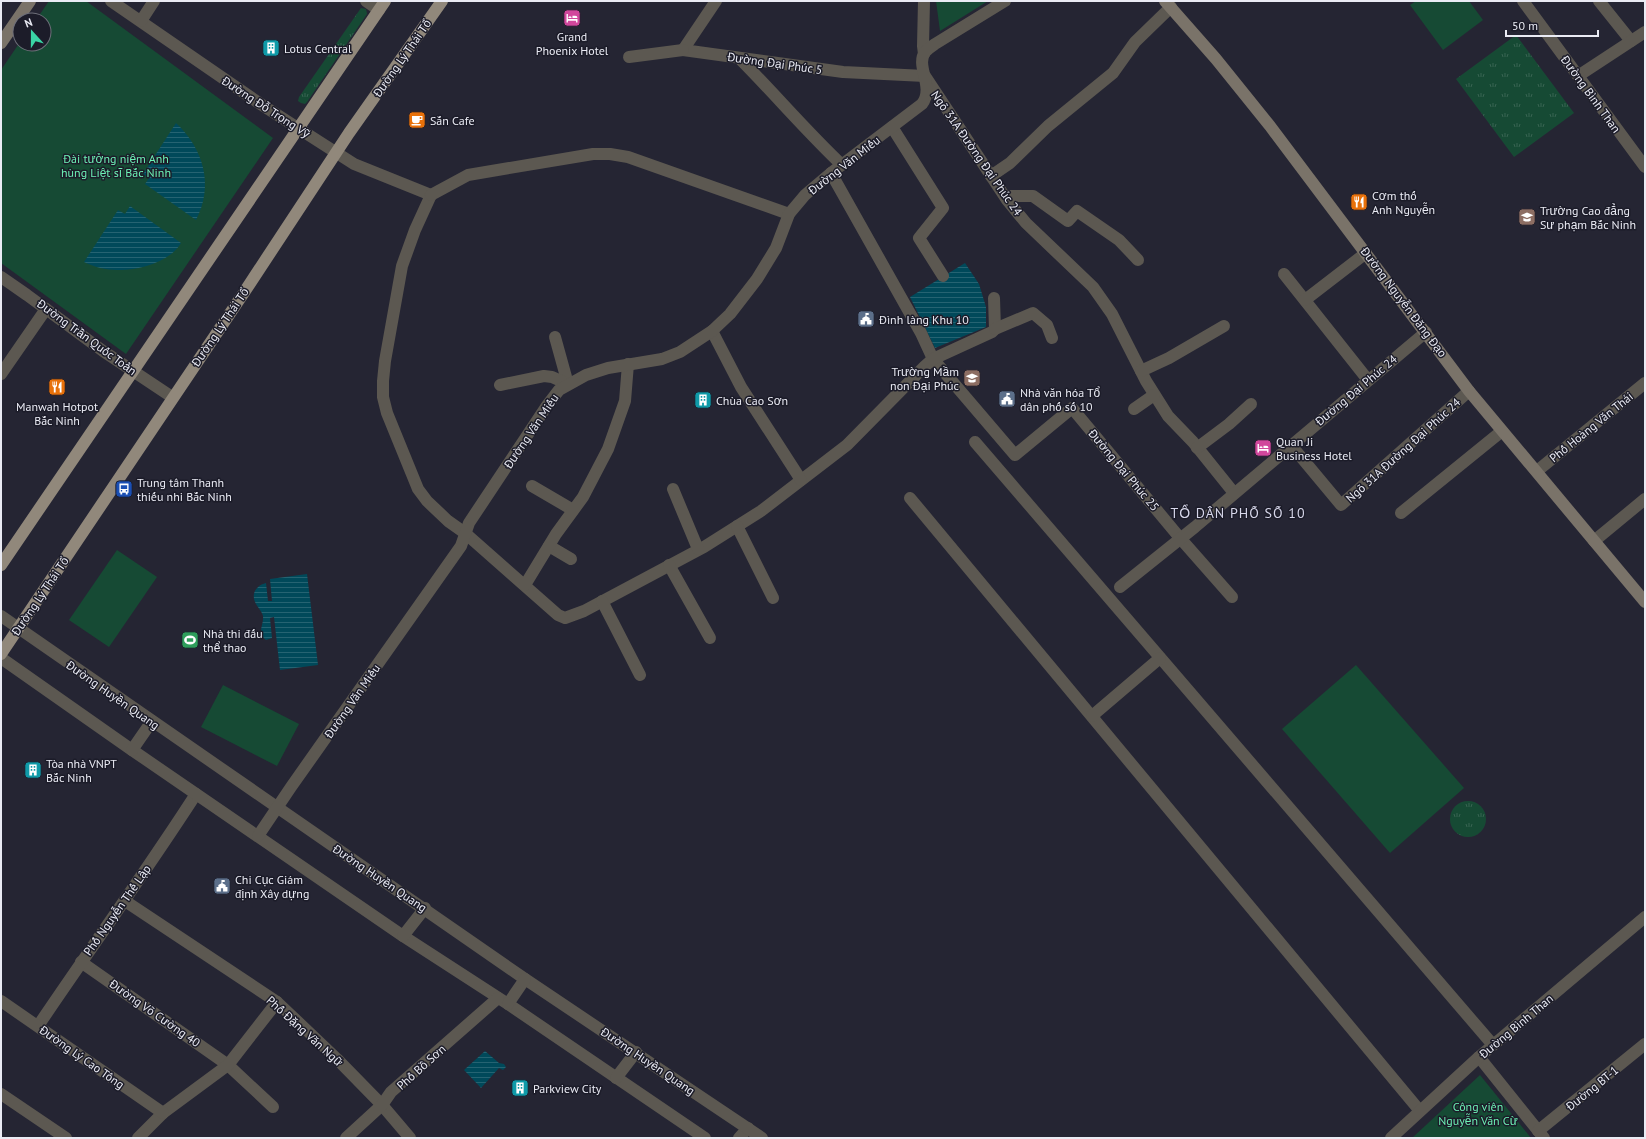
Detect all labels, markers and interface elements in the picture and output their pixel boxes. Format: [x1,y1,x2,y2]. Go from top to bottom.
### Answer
hotel icon: Grand Phoenix Hotel [562,8,582,28]
north arrow [12,12,52,52]
scale bar [1506,12,1598,38]
text: N [23,15,34,30]
street label: Đường Lý Thái Tổ [369,16,435,101]
text: 50 m [1512,18,1538,33]
place label: Grand Phoenix Hotel [536,29,609,58]
building icon: Lotus Central [261,38,281,58]
place label: Lotus Central [284,41,352,56]
street label: Đường Đại Phúc 5 [726,49,823,77]
street label: Đường Bình Than [1557,52,1624,136]
street label: Đường Đỗ Trọng Vỹ [218,72,313,141]
street label: Ngõ 31A Đường Đại Phúc 24 [928,88,1026,219]
cafe icon: Sắn Cafe [407,110,427,130]
place label: Sắn Cafe [430,113,474,128]
street label: Đường Văn Miếu [804,132,883,198]
park label: Đài tưởng niệm Anh hùng Liệt sĩ Bắc Ninh [61,151,171,180]
place label: Cơm thố Anh Nguyễn [1372,188,1435,217]
restaurant icon: Cơm thố Anh Nguyễn [1349,192,1369,212]
place label: Trường Cao đẳng Sư phạm Bắc Ninh [1540,203,1636,232]
school or university icon: Trường Cao đẳng Sư phạm Bắc Ninh [1517,207,1537,227]
street label: Đường Nguyễn Đăng Đạo [1357,243,1450,360]
street label: Đường Lý Thái Tổ [188,285,252,370]
street label: Đường Trần Quốc Toản [33,295,140,378]
public building icon: Đình làng Khu 10 [856,309,876,329]
place label: Đình làng Khu 10 [878,312,969,327]
street label: Đường Đại Phúc 24 [1311,351,1400,429]
place label: Trường Mầm non Đại Phúc [890,364,960,393]
school or university icon: Trường Mầm non Đại Phúc [962,368,982,388]
restaurant icon: Manwah Hotpot Bắc Ninh [47,377,67,397]
place label: Nhà văn hóa Tổ dân phố số 10 [1020,385,1101,414]
public building icon: Nhà văn hóa Tổ dân phố số 10 [997,389,1017,409]
street label: Phố Hoàng Văn Thái [1546,389,1636,465]
building icon: Chùa Cao Sơn [693,390,713,410]
street label: Đường Văn Miếu [500,391,562,472]
place label: Chùa Cao Sơn [716,393,788,408]
street label: Ngõ 31A Đường Đại Phúc 24 [1343,394,1464,505]
place label: Manwah Hotpot Bắc Ninh [16,399,98,428]
street label: Đường Đại Phúc 25 [1085,425,1163,514]
place label: Quan Ji Business Hotel [1276,434,1352,463]
hotel icon: Quan Ji Business Hotel [1253,438,1273,458]
place label: Trung tâm Thanh thiếu nhi Bắc Ninh [137,475,232,504]
bus stop icon: Trung tâm Thanh thiếu nhi Bắc Ninh [114,479,134,499]
district label: TỔ DÂN PHỐ SỐ 10 [1170,504,1306,522]
street label: Đường Lý Thái Tổ [8,554,72,639]
place label: Nhà thi đấu thể thao [203,626,263,655]
sports icon: Nhà thi đấu thể thao [180,630,200,650]
street label: Đường Huyền Quang [63,657,162,733]
street label: Đường Văn Miếu [320,661,383,742]
place label: Tòa nhà VNPT Bắc Ninh [46,756,117,785]
building icon: Tòa nhà VNPT Bắc Ninh [23,760,43,780]
street label: Đường Huyền Quang [329,840,430,915]
street label: Phố Nguyễn Thế Lập [80,862,154,958]
place label: Chi Cục Giám định Xây dựng [235,872,309,901]
public building icon: Chi Cục Giám định Xây dựng [212,876,232,896]
street label: Đường Võ Cường 40 [106,975,204,1050]
street label: Đường Bình Than [1475,991,1556,1062]
street label: Phố Đặng Văn Ngữ [264,993,346,1069]
street label: Đường Lý Cao Tông [36,1022,127,1092]
street label: Đường Huyền Quang [597,1023,698,1098]
street label: Phố Bồ Sơn [393,1041,449,1093]
street label: Đường BT-1 [1562,1062,1621,1114]
building icon: Parkview City [510,1078,530,1098]
place label: Parkview City [533,1081,602,1096]
park label: Công viên Nguyễn Văn Cừ [1438,1099,1518,1128]

